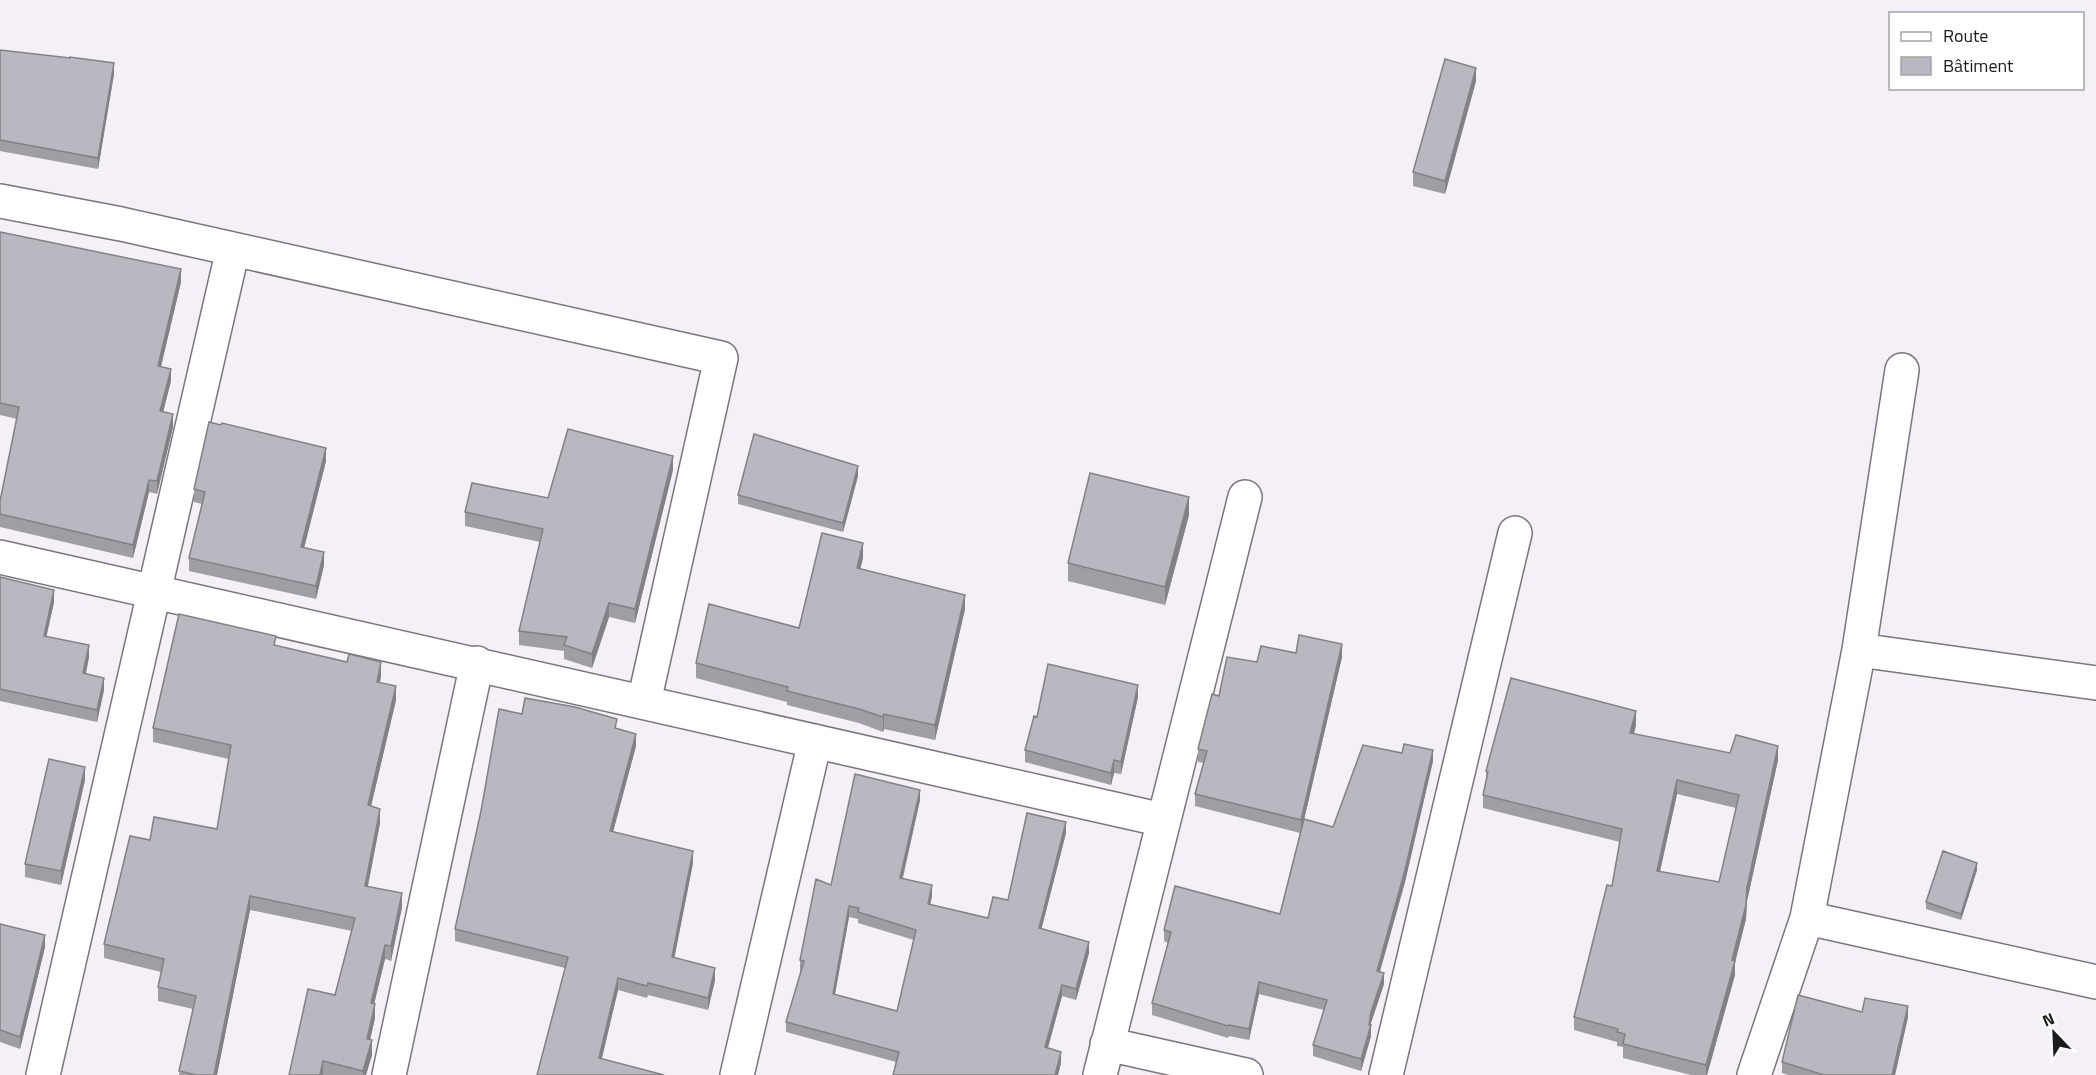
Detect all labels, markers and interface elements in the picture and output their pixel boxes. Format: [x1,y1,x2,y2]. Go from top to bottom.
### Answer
legend [1889,12,2084,90]
text: Route [1943,22,1988,49]
text: Bâtiment [1943,52,2014,79]
north arrow [2024,1003,2084,1063]
text: N [2038,1006,2058,1032]

